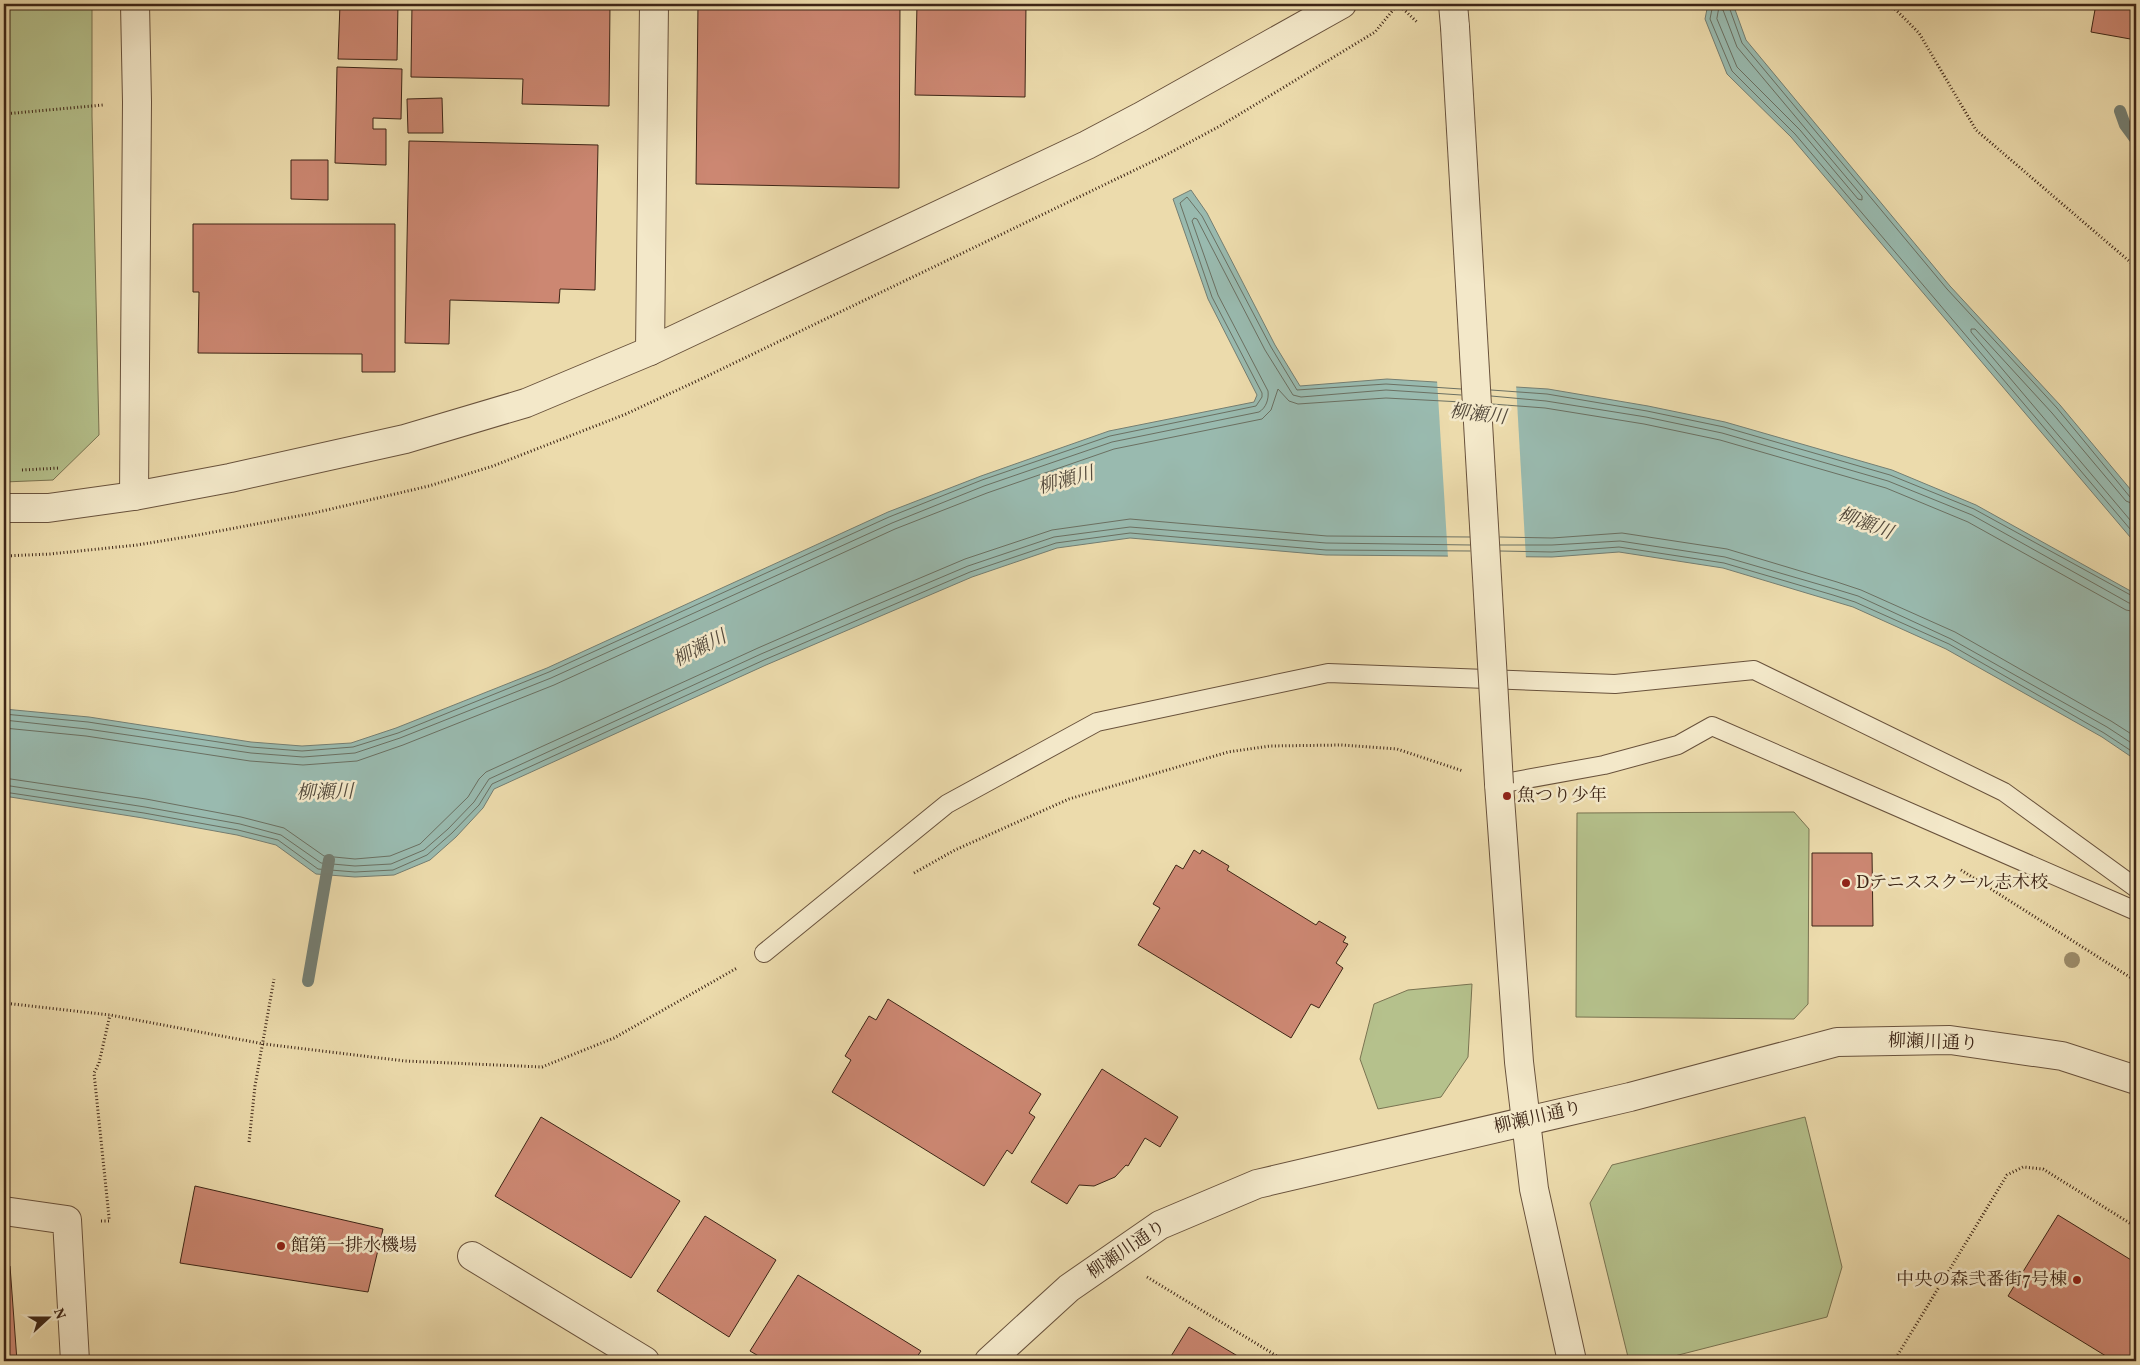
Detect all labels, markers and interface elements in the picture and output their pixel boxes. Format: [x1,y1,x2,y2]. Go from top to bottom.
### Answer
water label: 柳瀬川 [1448,399,1510,432]
water label: 柳瀬川 [1035,461,1099,501]
water label: 柳瀬川 [1834,502,1898,547]
water label: 柳瀬川 [669,624,733,674]
water label: 柳瀬川 [296,779,356,806]
place label: 魚つり少年 [1517,784,1607,809]
marker: 魚つり少年 [1501,790,1513,802]
place label: Dテニススクール志木校 [1856,871,2048,896]
marker: Dテニススクール志木校 [1840,877,1852,889]
street label: 柳瀬川通り [1888,1029,1978,1057]
street label: 柳瀬川通り [1491,1096,1585,1140]
street label: 柳瀬川通り [1083,1214,1171,1286]
place label: 館第一排水機場 [291,1234,417,1259]
marker: 館第一排水機場 [275,1240,287,1252]
place label: 中央の森弐番街7号棟 [1896,1268,2067,1293]
marker: 中央の森弐番街7号棟 [2071,1274,2083,1286]
north arrow [22,1292,72,1342]
text: N [48,1306,69,1322]

